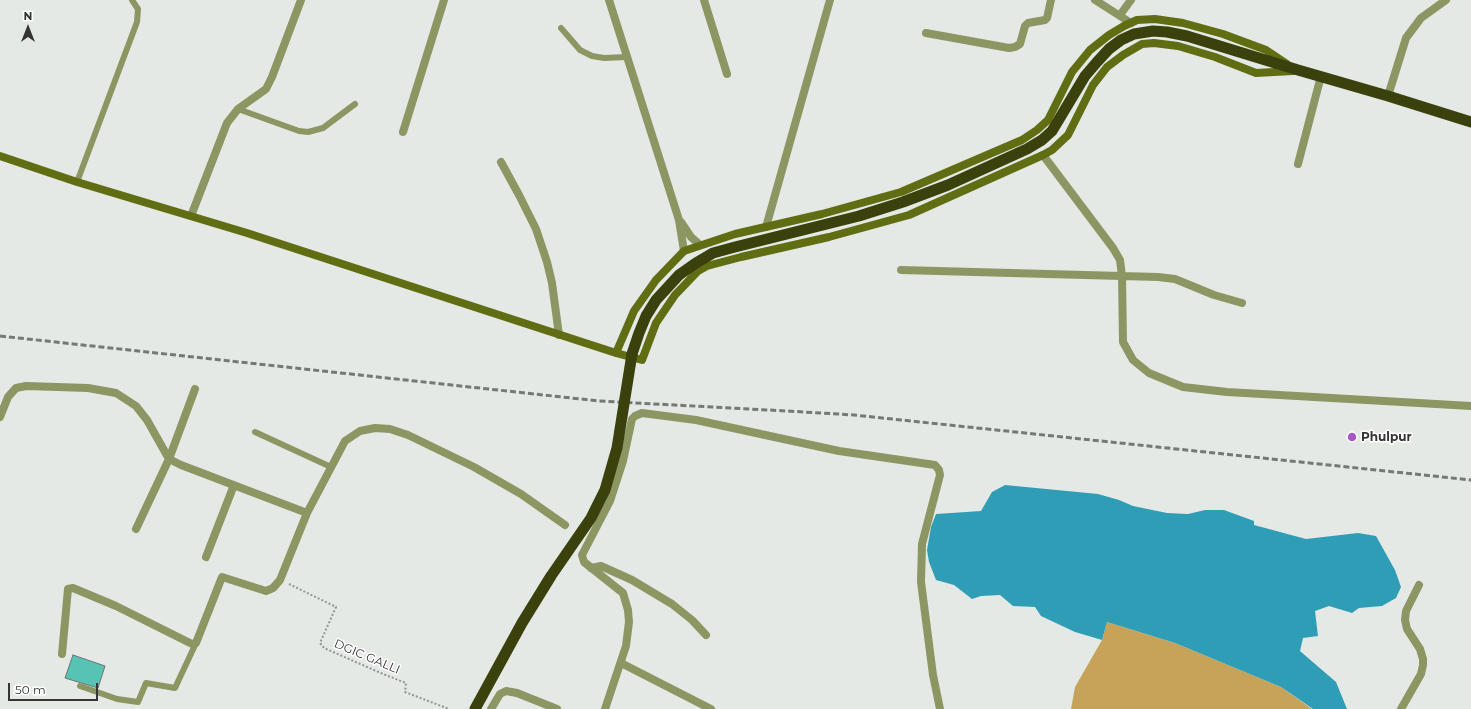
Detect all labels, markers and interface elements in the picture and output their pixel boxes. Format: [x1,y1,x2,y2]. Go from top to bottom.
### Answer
north arrow [8,8,48,48]
text: N [24,9,32,23]
place label: Phulpur [1361,430,1412,444]
marker: Phulpur [1346,431,1358,443]
street label: DGIC GALLI [332,637,402,677]
scale bar [10,675,100,701]
text: 50 m [15,682,46,697]

